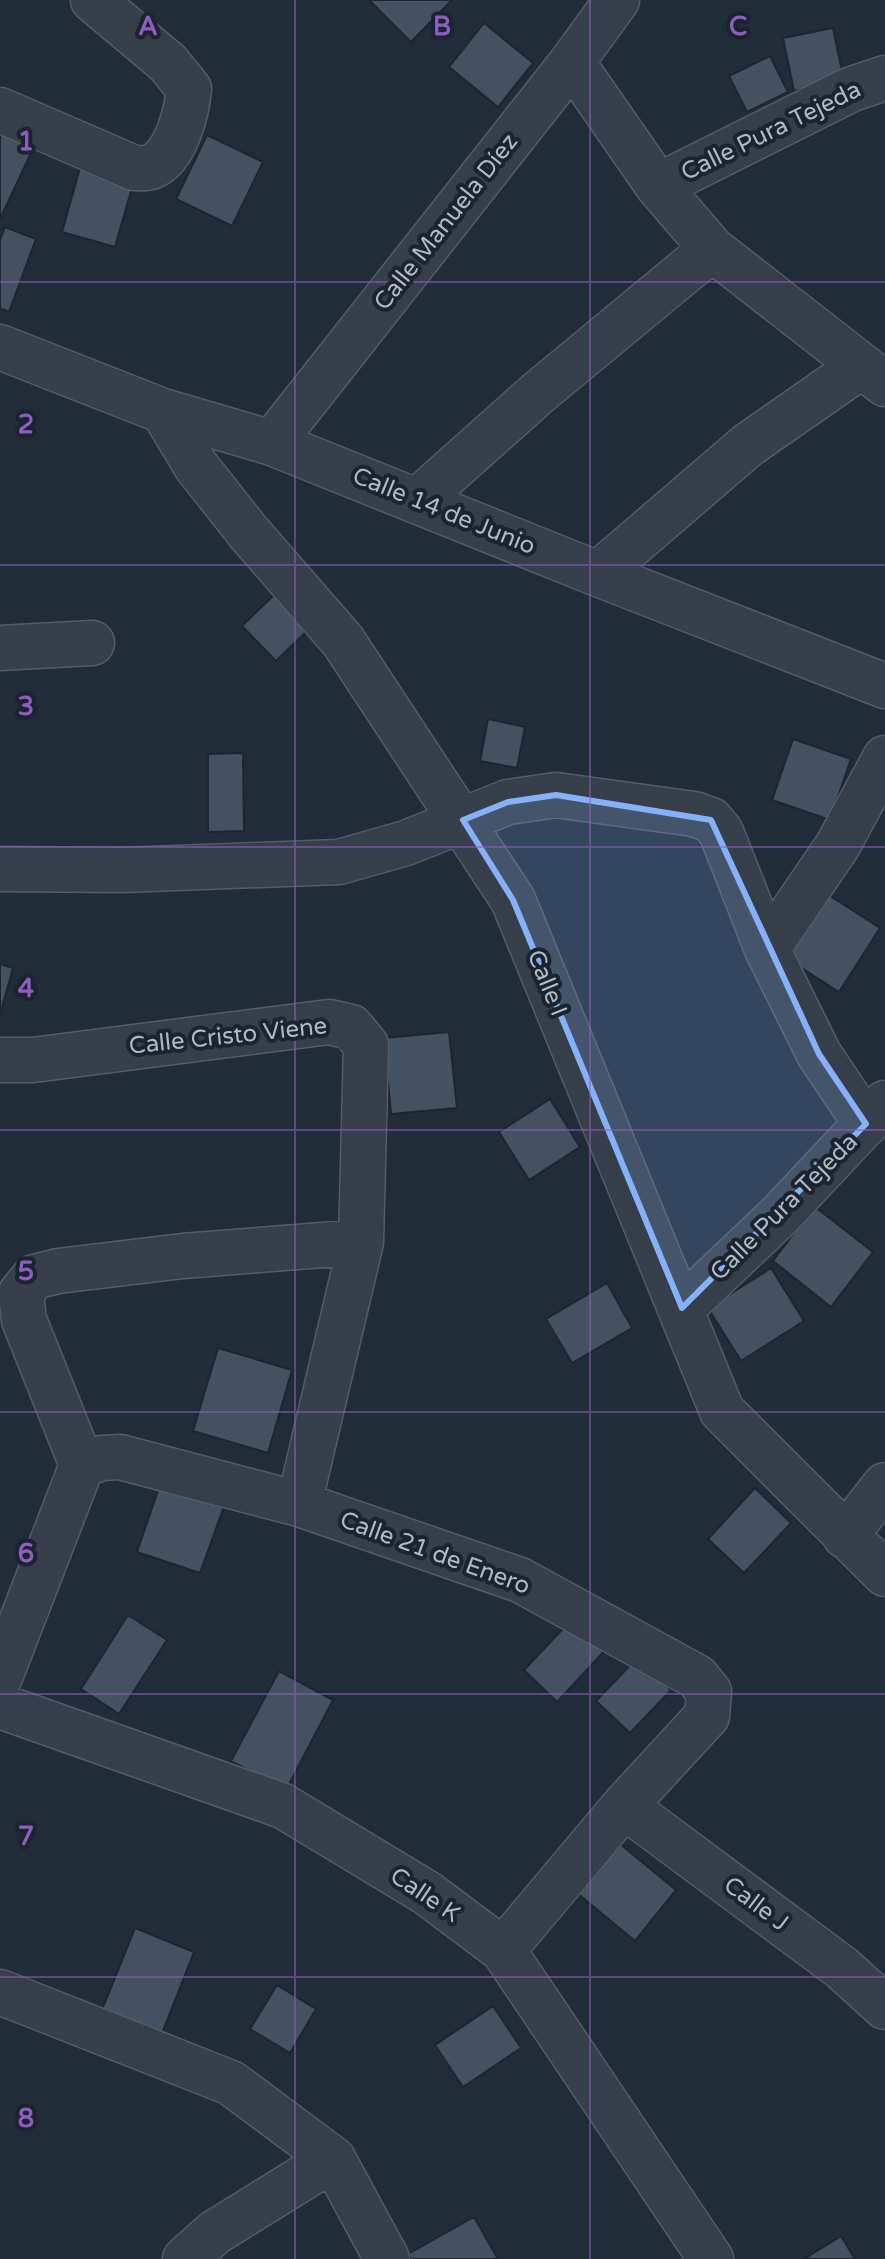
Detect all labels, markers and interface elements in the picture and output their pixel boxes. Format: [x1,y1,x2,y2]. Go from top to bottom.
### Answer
text: A [138,11,158,42]
text: B [433,11,451,42]
text: C [729,11,747,42]
street label: Calle Pura Tejeda [676,75,866,187]
text: 1 [18,126,34,157]
street label: Calle Manuela Díez [368,128,524,316]
text: 2 [18,409,34,440]
street label: Calle 14 de Junio [349,461,539,561]
text: 3 [18,691,34,722]
street label: Calle I [521,946,573,1020]
text: 4 [18,973,34,1004]
street label: Calle Cristo Viene [127,1011,329,1061]
street label: Calle Pura Tejeda [704,1127,864,1287]
text: 5 [18,1256,34,1287]
street label: Calle 21 de Enero [336,1505,534,1601]
text: 6 [18,1538,34,1569]
text: 7 [18,1821,34,1852]
street label: Calle K [385,1861,465,1929]
street label: Calle J [718,1870,794,1938]
text: 8 [18,2103,34,2134]

